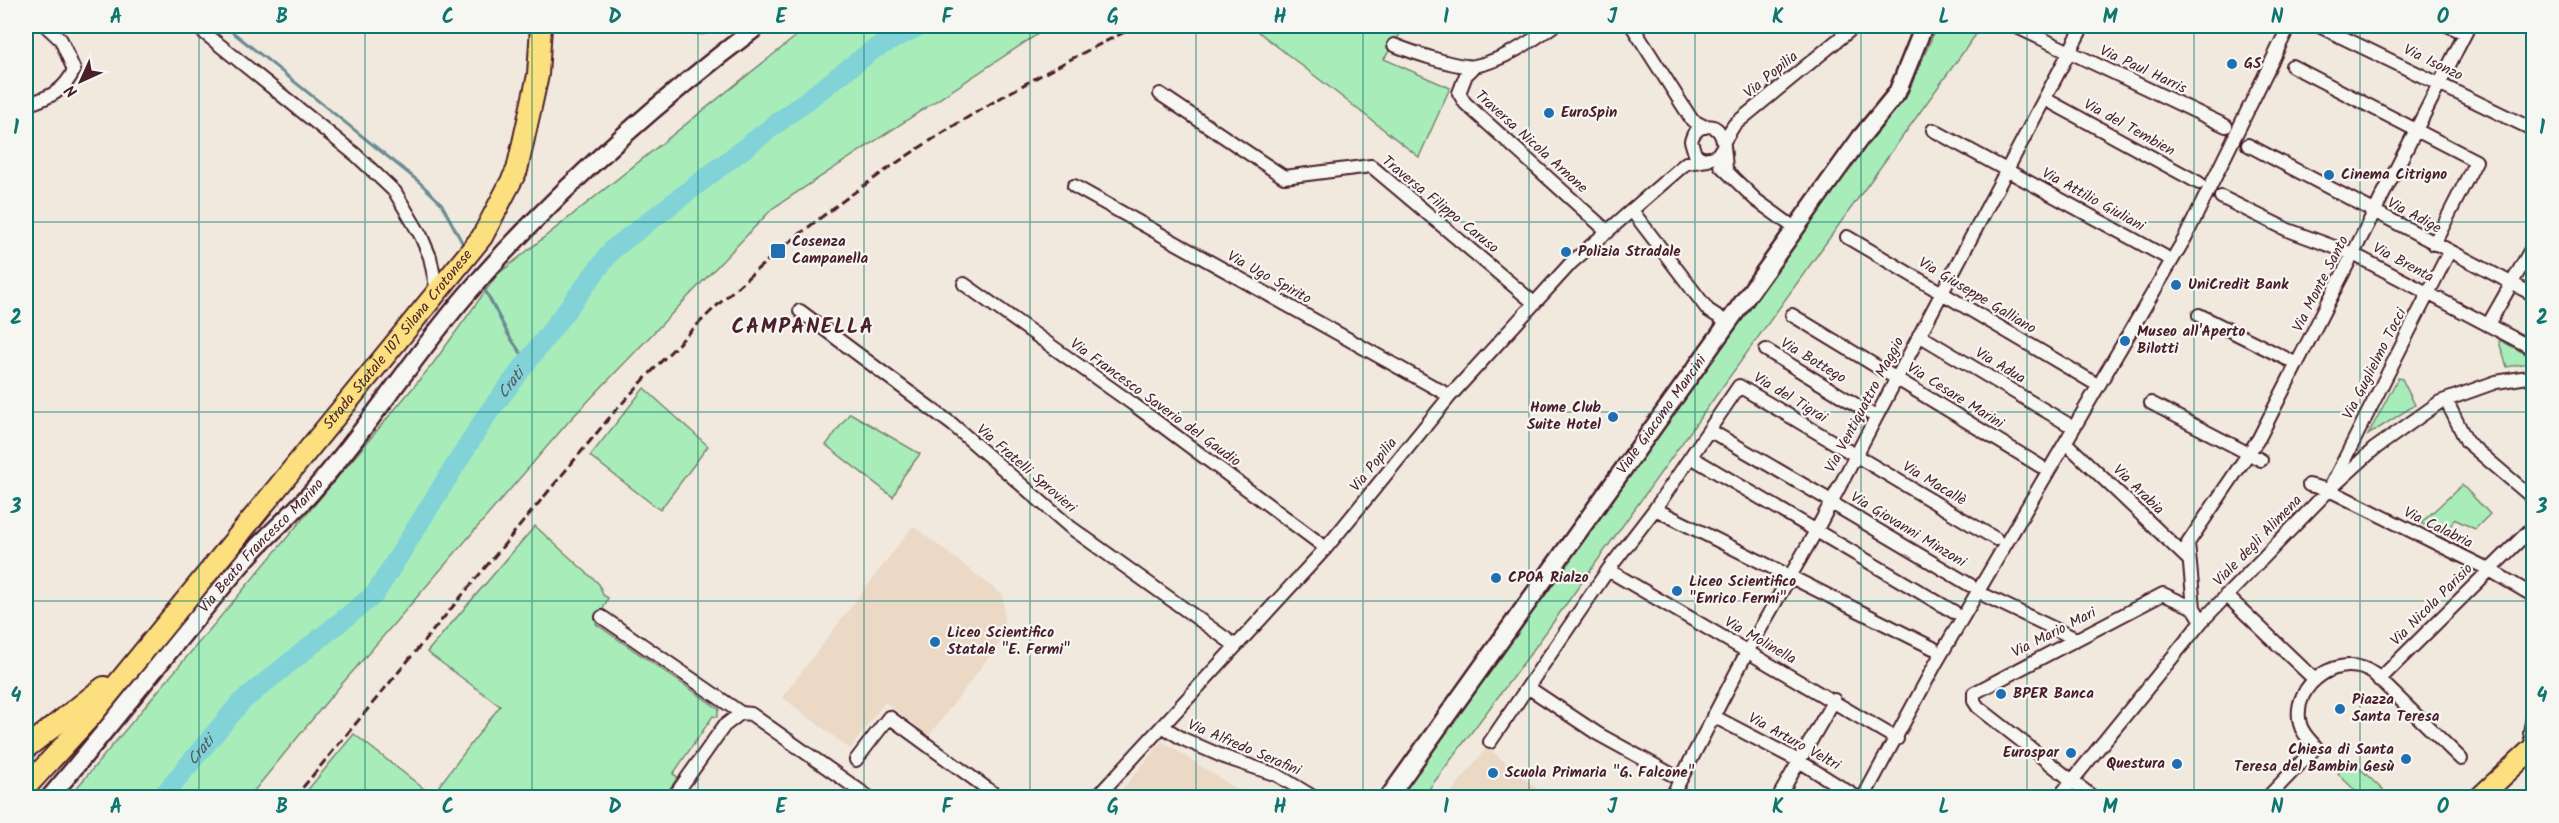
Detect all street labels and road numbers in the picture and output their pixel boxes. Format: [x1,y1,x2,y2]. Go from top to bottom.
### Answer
street label: Via Isonzo [2399,38,2467,88]
street label: Via Paul Harris [2095,39,2191,101]
street label: Via Popilia [1738,45,1804,105]
street label: Traversa Nicola Arnone [1469,85,1593,200]
street label: Via del Tembien [2079,93,2179,163]
street label: Traversa Filippo Caruso [1376,150,1504,260]
street label: Via Attilio Giuliani [2037,162,2150,239]
street label: Via Adige [2382,192,2446,240]
street label: Via Monte Santo [2286,231,2356,336]
street label: Via Brenta [2368,237,2438,289]
street label: Strada Statale 107 Silana Crotonese [317,244,479,435]
street label: Via Ugo Spirito [1222,245,1316,311]
street label: Via Giuseppe Galliano [1913,251,2041,341]
street label: Via Guglielmo Tocci [2337,303,2414,424]
street label: Via Bottego [1775,332,1851,390]
street label: Via Francesco Saverio del Gaudio [1064,333,1246,473]
street label: Via Ventiquattro Maggio [1819,333,1911,477]
street label: Via Adua [1970,341,2030,391]
street label: Viale Giacomo Mancini [1611,349,1714,480]
street label: Via Cesare Marini [1902,357,2009,436]
street label: Via del Tigrai [1748,366,1833,430]
street label: Via Fratelli Sprovieri [971,419,1082,520]
street label: Via Popilia [1344,432,1404,498]
street label: Via Macallè [1897,455,1971,513]
street label: Via Arabia [2107,459,2169,521]
street label: Via Beato Francesco Marino [193,473,331,619]
street label: Via Giovanni Minzoni [1845,486,1972,575]
street label: Viale degli Alimena [2208,490,2308,592]
street label: Via Calabria [2399,501,2477,555]
street label: Via Nicola Parisio [2385,558,2479,652]
street label: Via Mario Mari [2007,601,2102,665]
street label: Via Molinella [1720,611,1800,671]
street label: Via Arturo Veltri [1743,707,1846,778]
street label: Via Alfredo Serafini [1184,713,1306,783]

